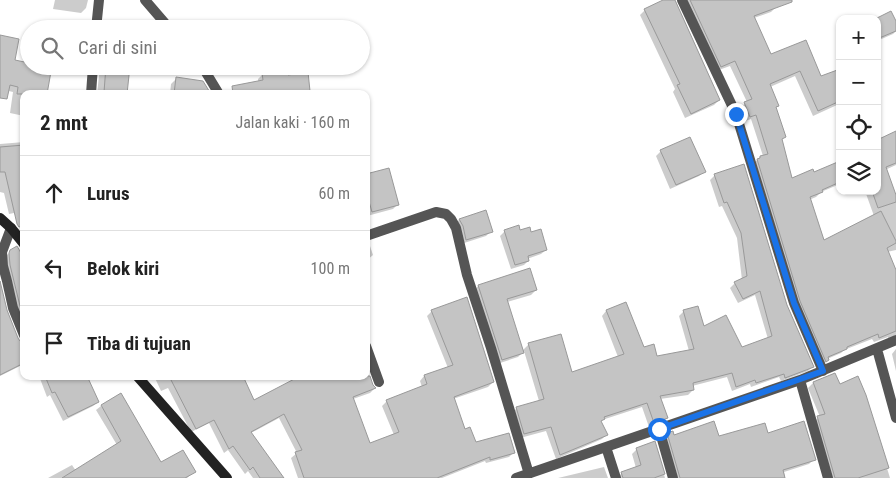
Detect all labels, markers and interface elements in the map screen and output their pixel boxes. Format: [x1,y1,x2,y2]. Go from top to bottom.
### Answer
map controls [836,15,881,195]
button: + [836,15,881,60]
search box [20,20,370,75]
icon: search [38,34,66,62]
text: Cari di sini [78,36,157,59]
button: − [836,60,881,105]
route end [725,103,748,126]
button: locate [836,105,881,150]
text: 2 mnt [40,111,88,135]
text: Jalan kaki · 160 m [235,113,350,132]
button: layers [836,150,881,195]
icon: ahead [40,179,68,207]
text: Lurus [87,182,130,205]
text: 60 m [318,184,350,203]
icon: left [40,254,68,282]
text: Belok kiri [87,257,159,280]
text: 100 m [311,259,350,278]
icon: arrive [40,329,68,357]
text: Tiba di tujuan [87,332,191,355]
route start [648,418,671,441]

